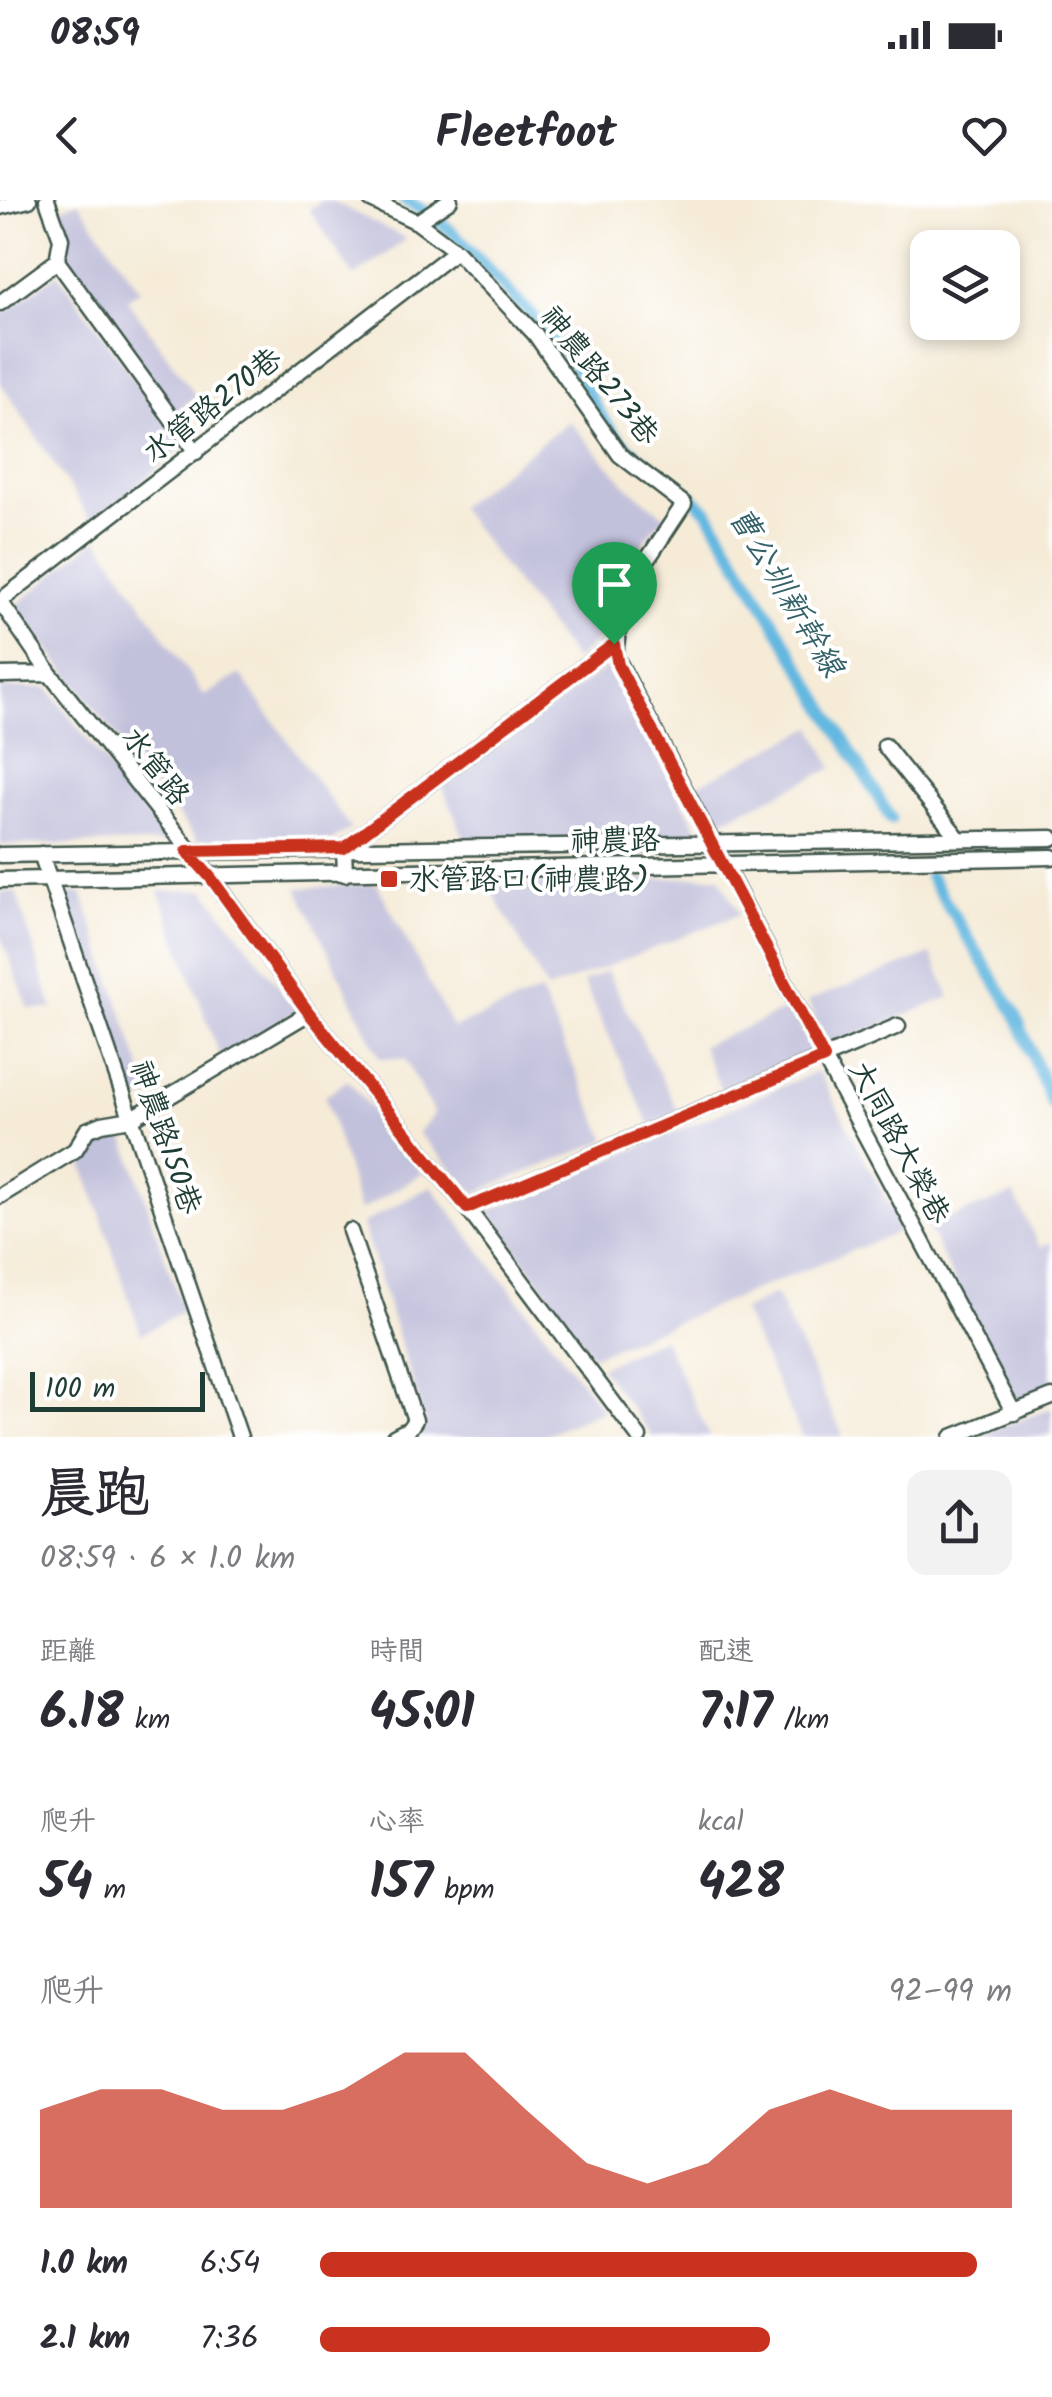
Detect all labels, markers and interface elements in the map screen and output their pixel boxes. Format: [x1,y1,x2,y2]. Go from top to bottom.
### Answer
text: 08:59 [50,5,140,65]
text: Fleetfoot [435,99,617,171]
icon: back [40,108,95,163]
icon: heart [957,108,1012,163]
map controls [910,230,1020,340]
button: layers [910,230,1020,340]
street label: 神農路273巷 [527,296,670,457]
street label: 水管路270巷 [133,336,294,477]
water label: 曹公圳新幹線 [714,497,857,689]
pin [572,542,657,645]
icon: arrive [587,557,642,612]
street label: 水管路 [108,717,201,817]
street label: 神農路 [570,817,660,867]
place label: 水管路口(神農路) [409,857,649,905]
marker: 水管路口(神農路) [378,868,400,890]
street label: 大同路大榮巷 [835,1052,962,1234]
street label: 神農路150巷 [115,1054,213,1221]
scale bar [30,1367,205,1412]
text: 100 m [45,1367,115,1412]
text: 晨跑 [40,1453,150,1540]
button: share [907,1470,1012,1575]
text: 08:59 · 6 × 1.0 km [40,1534,295,1585]
text: 距離 [40,1630,96,1675]
text: 時間 [369,1630,425,1675]
text: 配速 [698,1630,754,1675]
text: 6.18 [40,1675,124,1755]
text: 45:01 [369,1675,475,1755]
text: 7:17 [698,1675,773,1755]
text: km [124,1698,170,1743]
text: /km [773,1698,829,1743]
text: 爬升 [40,1800,96,1845]
text: 心率 [369,1800,425,1845]
text: kcal [698,1800,744,1845]
text: 54 [40,1845,93,1925]
text: 157 [369,1845,433,1925]
text: 428 [698,1845,784,1925]
text: m [93,1868,126,1913]
text: bpm [433,1868,495,1913]
text: 爬升 [40,1967,104,2018]
text: 92–99 m [889,1967,1012,2018]
text: 1.0 km [40,2239,128,2290]
text: 6:54 [200,2239,260,2290]
text: 2.1 km [40,2314,130,2365]
text: 7:36 [200,2314,259,2365]

